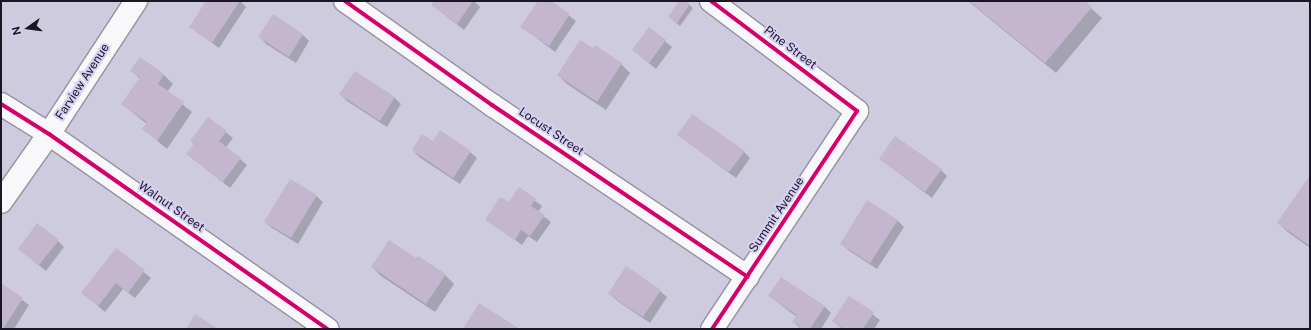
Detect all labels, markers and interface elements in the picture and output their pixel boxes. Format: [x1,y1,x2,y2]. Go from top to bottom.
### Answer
north arrow [8,8,48,48]
street label: Pine Street [761,23,819,73]
text: N [9,25,23,37]
street label: Farview Avenue [53,41,113,123]
street label: Locust Street [516,105,586,159]
street label: Summit Avenue [747,175,807,255]
street label: Walnut Street [135,179,207,235]

